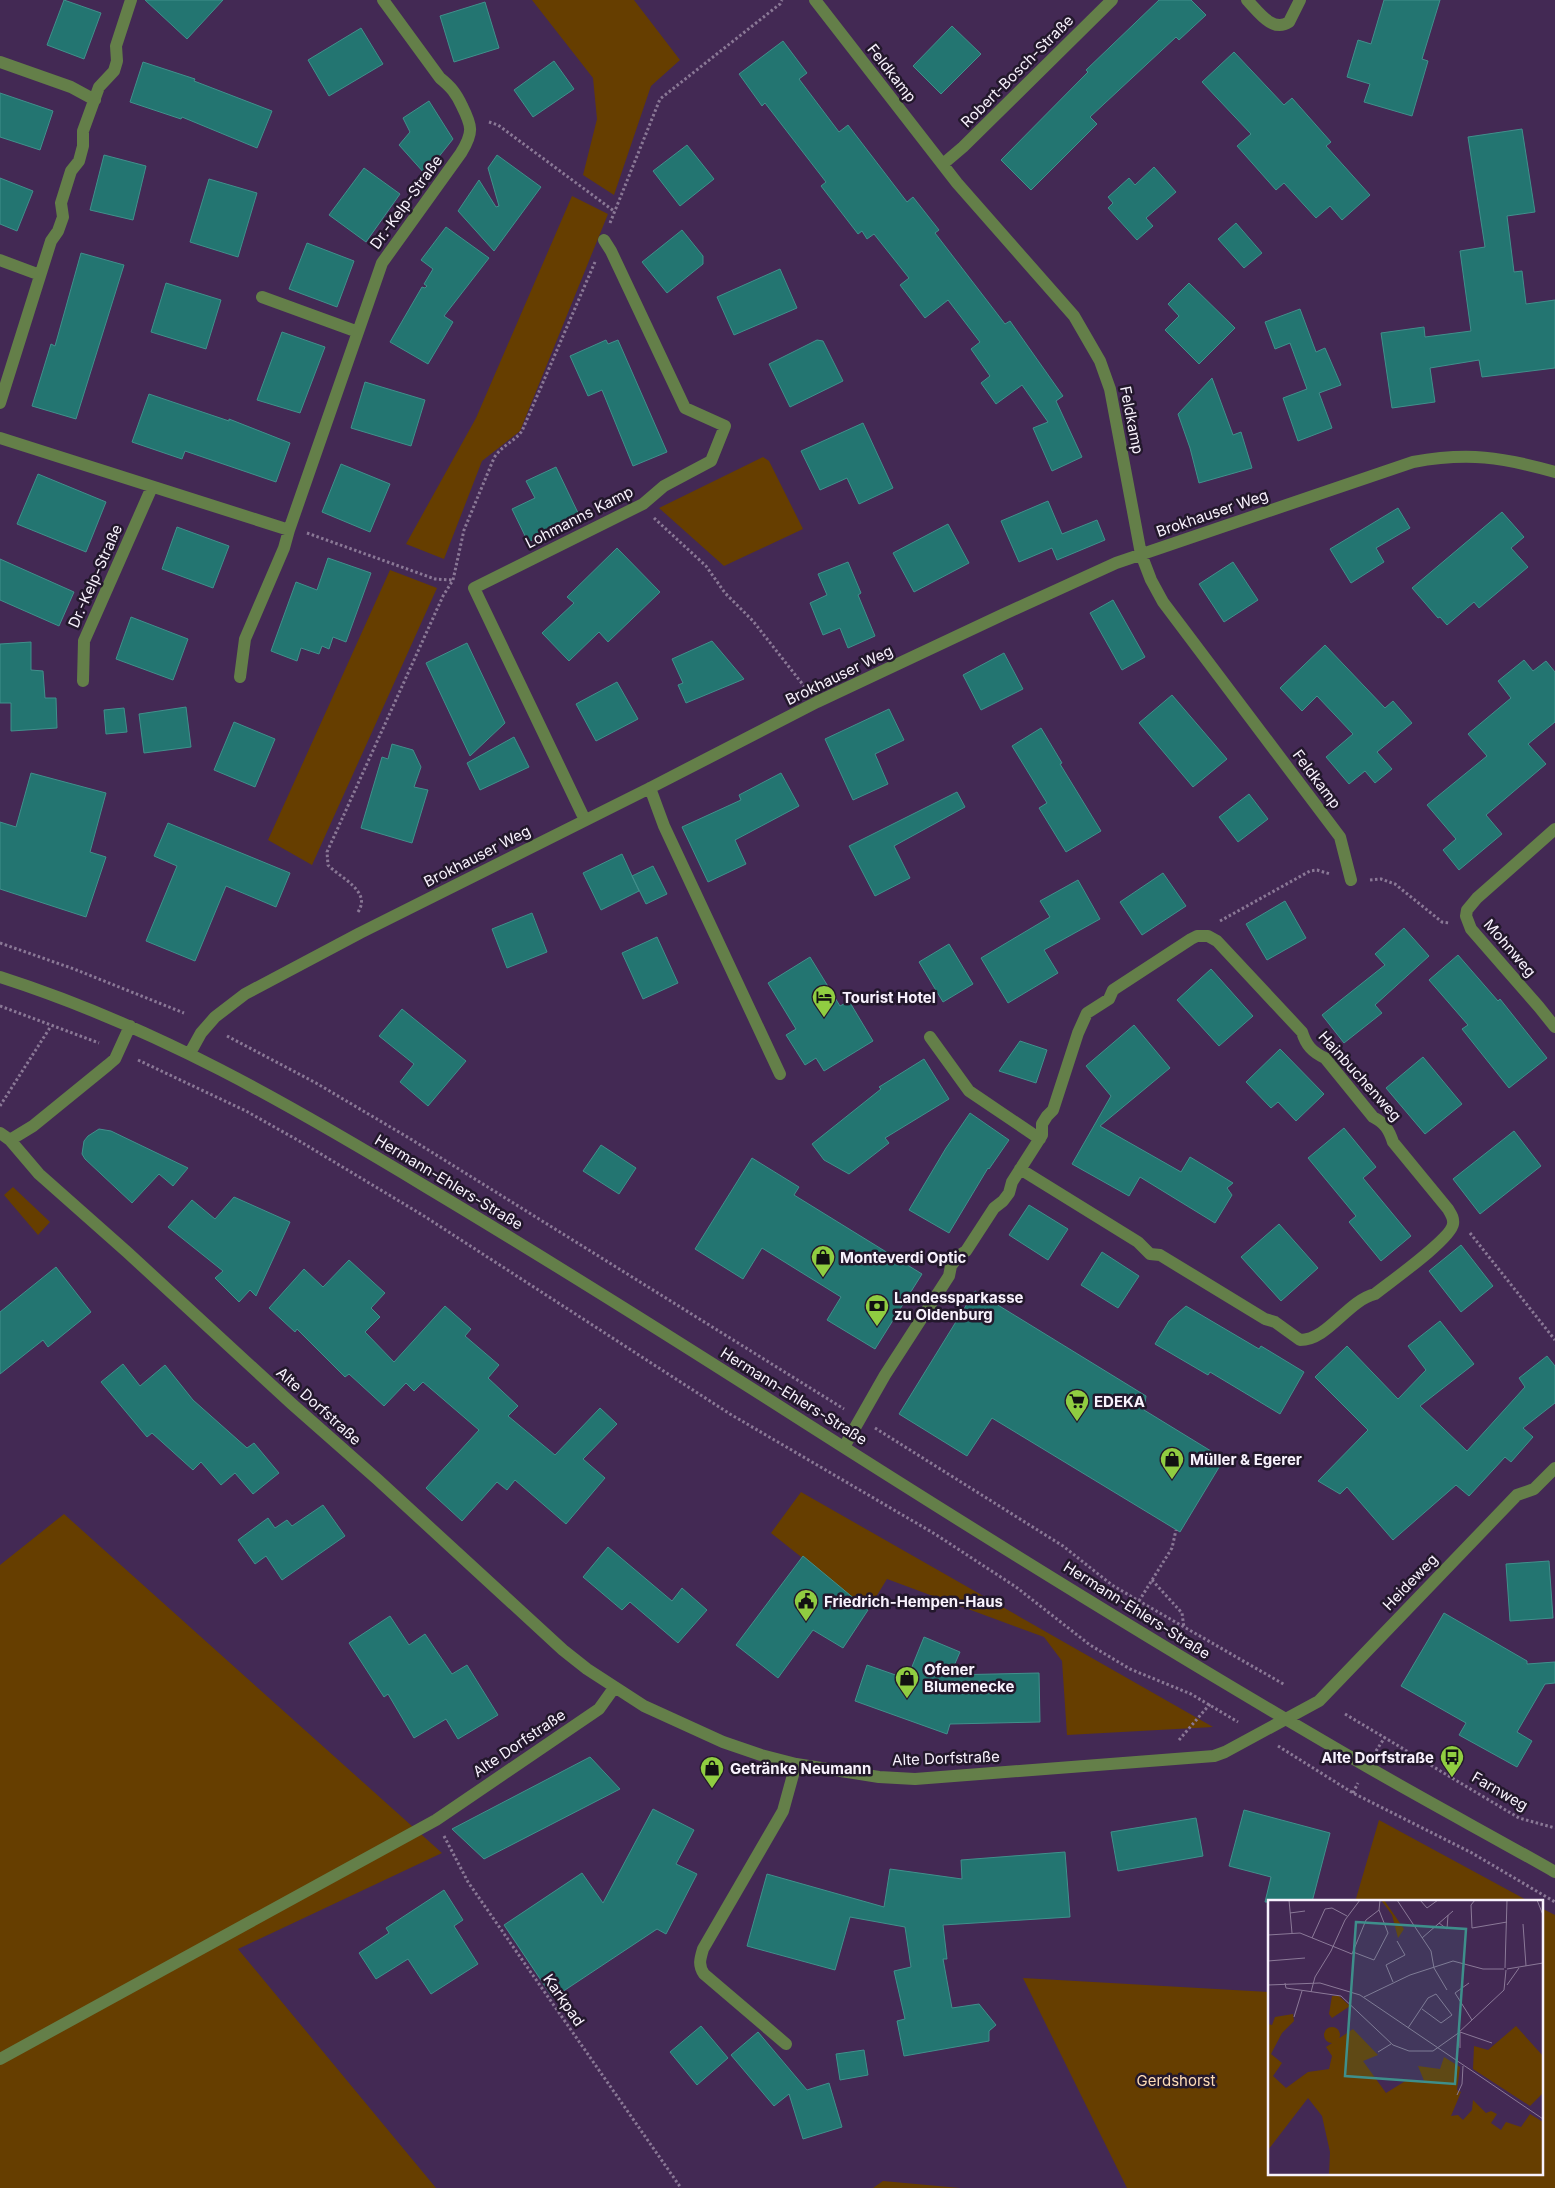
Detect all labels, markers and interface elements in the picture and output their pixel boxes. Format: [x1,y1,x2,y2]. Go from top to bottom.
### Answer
street label: Robert-Bosch-Straße [957,11,1077,131]
street label: Feldkamp [863,40,921,106]
street label: Dr.-Kelp-Straße [366,151,446,253]
street label: Feldkamp [1116,384,1148,456]
street label: Lohmanns Kamp [522,482,636,552]
street label: Brokhauser Weg [1154,485,1270,541]
street label: Dr.-Kelp-Straße [64,521,126,631]
street label: Brokhauser Weg [782,641,896,709]
street label: Feldkamp [1289,746,1345,812]
street label: Brokhauser Weg [421,821,533,891]
street label: Mohnweg [1480,915,1540,981]
hotel icon: Tourist Hotel [811,984,837,1018]
place label: Tourist Hotel [842,988,936,1007]
street label: Hainbuchenweg [1314,1027,1406,1125]
street label: Hermann-Ehlers-Straße [372,1130,526,1234]
shop icon: Monteverdi Optic [810,1244,836,1278]
place label: Monteverdi Optic [840,1248,967,1267]
place label: Landessparkasse zu Oldenburg [894,1288,1024,1324]
bank icon: Landessparkasse zu Oldenburg [864,1293,890,1327]
street label: Hermann-Ehlers-Straße [717,1343,871,1449]
street label: Alte Dorfstraße [273,1363,365,1449]
supermarket icon: EDEKA [1064,1388,1090,1422]
place label: EDEKA [1094,1392,1145,1411]
shop icon: Müller & Egerer [1159,1446,1185,1480]
place label: Müller & Egerer [1190,1450,1302,1469]
street label: Heideweg [1378,1550,1442,1614]
street label: Hermann-Ehlers-Straße [1060,1557,1214,1663]
public building icon: Friedrich-Hempen-Haus [793,1588,819,1622]
place label: Friedrich-Hempen-Haus [824,1592,1003,1611]
place label: Ofener Blumenecke [924,1660,1014,1696]
shop icon: Ofener Blumenecke [894,1665,920,1699]
street label: Alte Dorfstraße [469,1705,569,1781]
bus stop icon: Alte Dorfstraße [1439,1744,1465,1778]
street label: Alte Dorfstraße [892,1747,1000,1769]
place label: Alte Dorfstraße [1321,1748,1434,1767]
shop icon: Getränke Neumann [699,1755,725,1789]
place label: Getränke Neumann [730,1759,871,1778]
street label: Farnweg [1469,1767,1531,1815]
inset map [1268,1900,1542,2176]
street label: Karkpad [539,1970,589,2030]
park label: Gerdshorst [1137,2071,1215,2090]

